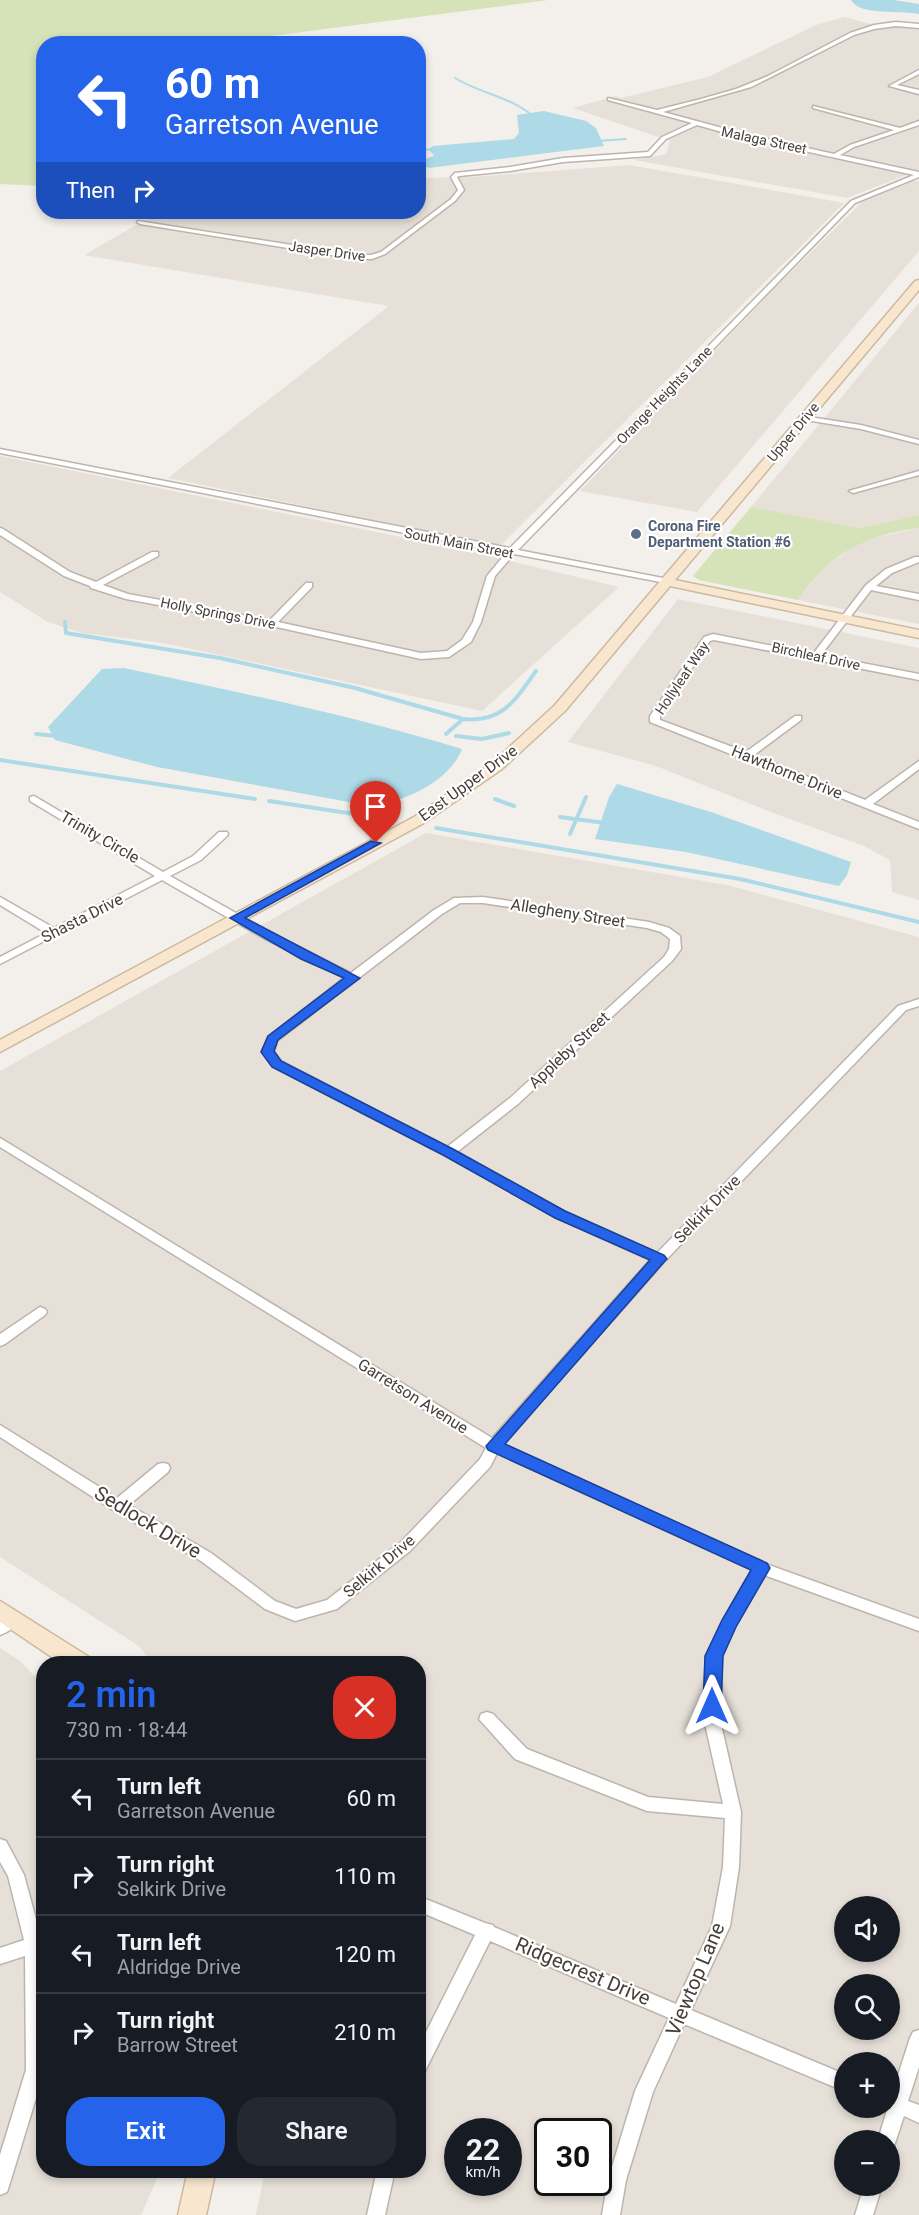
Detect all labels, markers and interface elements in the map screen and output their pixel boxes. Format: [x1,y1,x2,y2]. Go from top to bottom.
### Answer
text: 60 m [165,59,260,108]
icon: left [66,60,144,138]
text: Garretson Avenue [165,109,379,141]
street label: Malaga Street [720,123,808,157]
icon: right [127,174,160,207]
text: Then [66,178,115,203]
street label: Jasper Drive [287,238,367,264]
street label: Orange Heights Lane [613,343,715,447]
street label: Upper Drive [764,399,822,465]
place label: Corona Fire Department Station #6 [648,518,791,550]
street label: South Main Street [403,525,515,562]
marker: Corona Fire Department Station #6 [629,527,643,541]
street label: Holly Springs Drive [159,594,277,632]
street label: Hollyleaf Way [652,638,712,718]
street label: Birchleaf Drive [770,639,862,673]
street label: East Upper Drive [415,741,521,825]
street label: Hawthorne Drive [729,741,845,803]
pin [350,781,401,843]
icon: arrive [359,790,392,823]
street label: Trinity Circle [57,807,143,867]
street label: Shasta Drive [38,889,126,947]
street label: Allegheny Street [509,895,627,931]
street label: Appleby Street [525,1008,613,1092]
street label: Selkirk Drive [670,1171,744,1247]
street label: Garretson Avenue [354,1354,472,1438]
street label: Sedlock Drive [90,1481,206,1563]
street label: Selkirk Drive [339,1531,419,1601]
text: 2 min [66,1674,156,1716]
position arrow [680,1674,744,1738]
button: close [333,1676,396,1739]
text: 730 m · 18:44 [66,1718,187,1742]
text: Turn left [117,1774,201,1799]
icon: left [66,1782,99,1815]
text: 60 m [347,1786,396,1811]
text: Garretson Avenue [117,1799,275,1823]
text: Turn right [117,1852,214,1877]
icon: right [66,1860,99,1893]
text: 110 m [334,1864,396,1889]
text: Selkirk Drive [117,1877,226,1901]
map controls [834,1896,900,2196]
button: sound [834,1896,900,1962]
street label: Viewtop Lane [660,1919,730,2039]
text: Turn left [117,1930,201,1955]
street label: Ridgecrest Drive [512,1932,654,2010]
icon: left [66,1938,99,1971]
text: 120 m [334,1942,396,1967]
text: Aldridge Drive [117,1955,241,1979]
button: search [834,1974,900,2040]
text: Turn right [117,2008,214,2033]
icon: right [66,2016,99,2049]
text: 210 m [334,2020,396,2045]
text: Barrow Street [117,2033,238,2057]
button: + [834,2052,900,2118]
button: Exit [66,2097,225,2166]
button: Share [237,2097,396,2166]
speed limit sign: 30 [534,2118,612,2196]
button: − [834,2130,900,2196]
text: 22 [466,2132,500,2167]
text: km/h [465,2163,501,2181]

